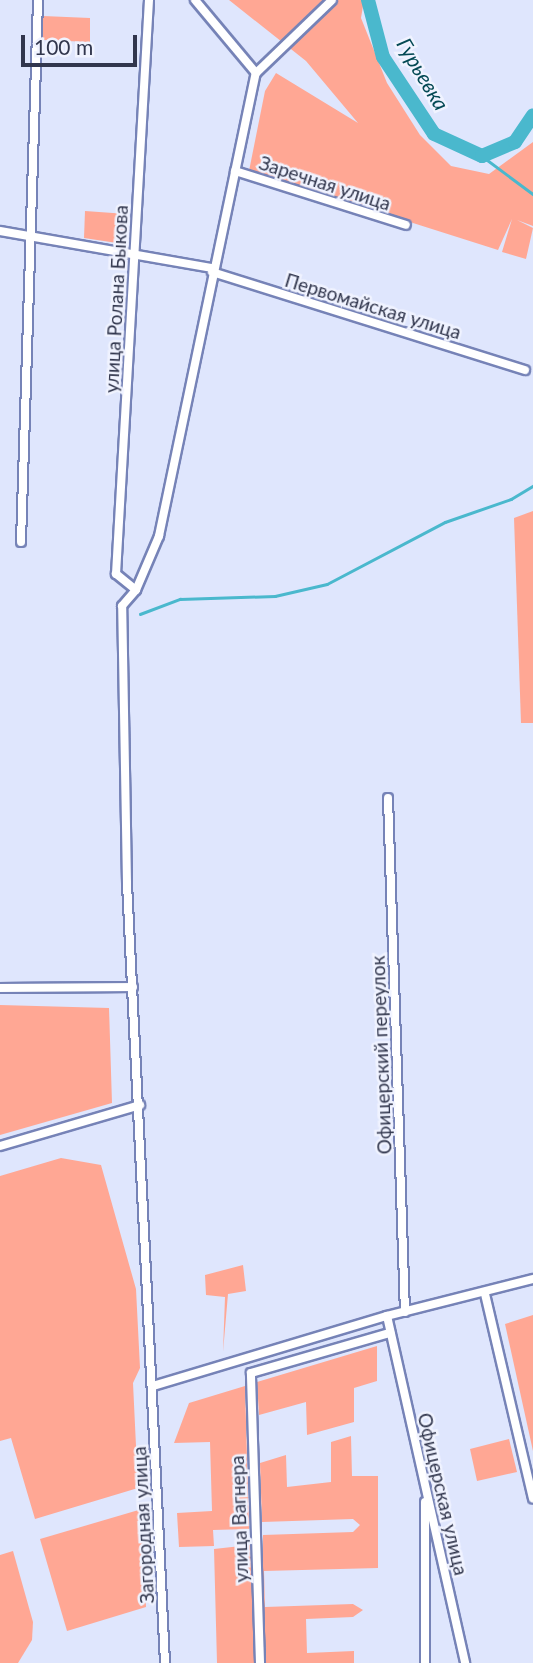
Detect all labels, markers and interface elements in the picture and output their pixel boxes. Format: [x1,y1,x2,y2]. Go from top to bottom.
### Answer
scale bar [24,21,140,65]
water label: Гурьевка [392,33,454,115]
text: 100 m [34,34,93,59]
street label: Заречная улица [256,151,394,215]
street label: улица Ролана Быкова [100,204,132,394]
street label: Первомайская улица [282,268,464,344]
street label: Офицерский переулок [366,955,396,1155]
street label: Офицерская улица [413,1411,473,1577]
street label: Загородная улица [127,1446,159,1604]
street label: улица Вагнера [225,1455,253,1583]

